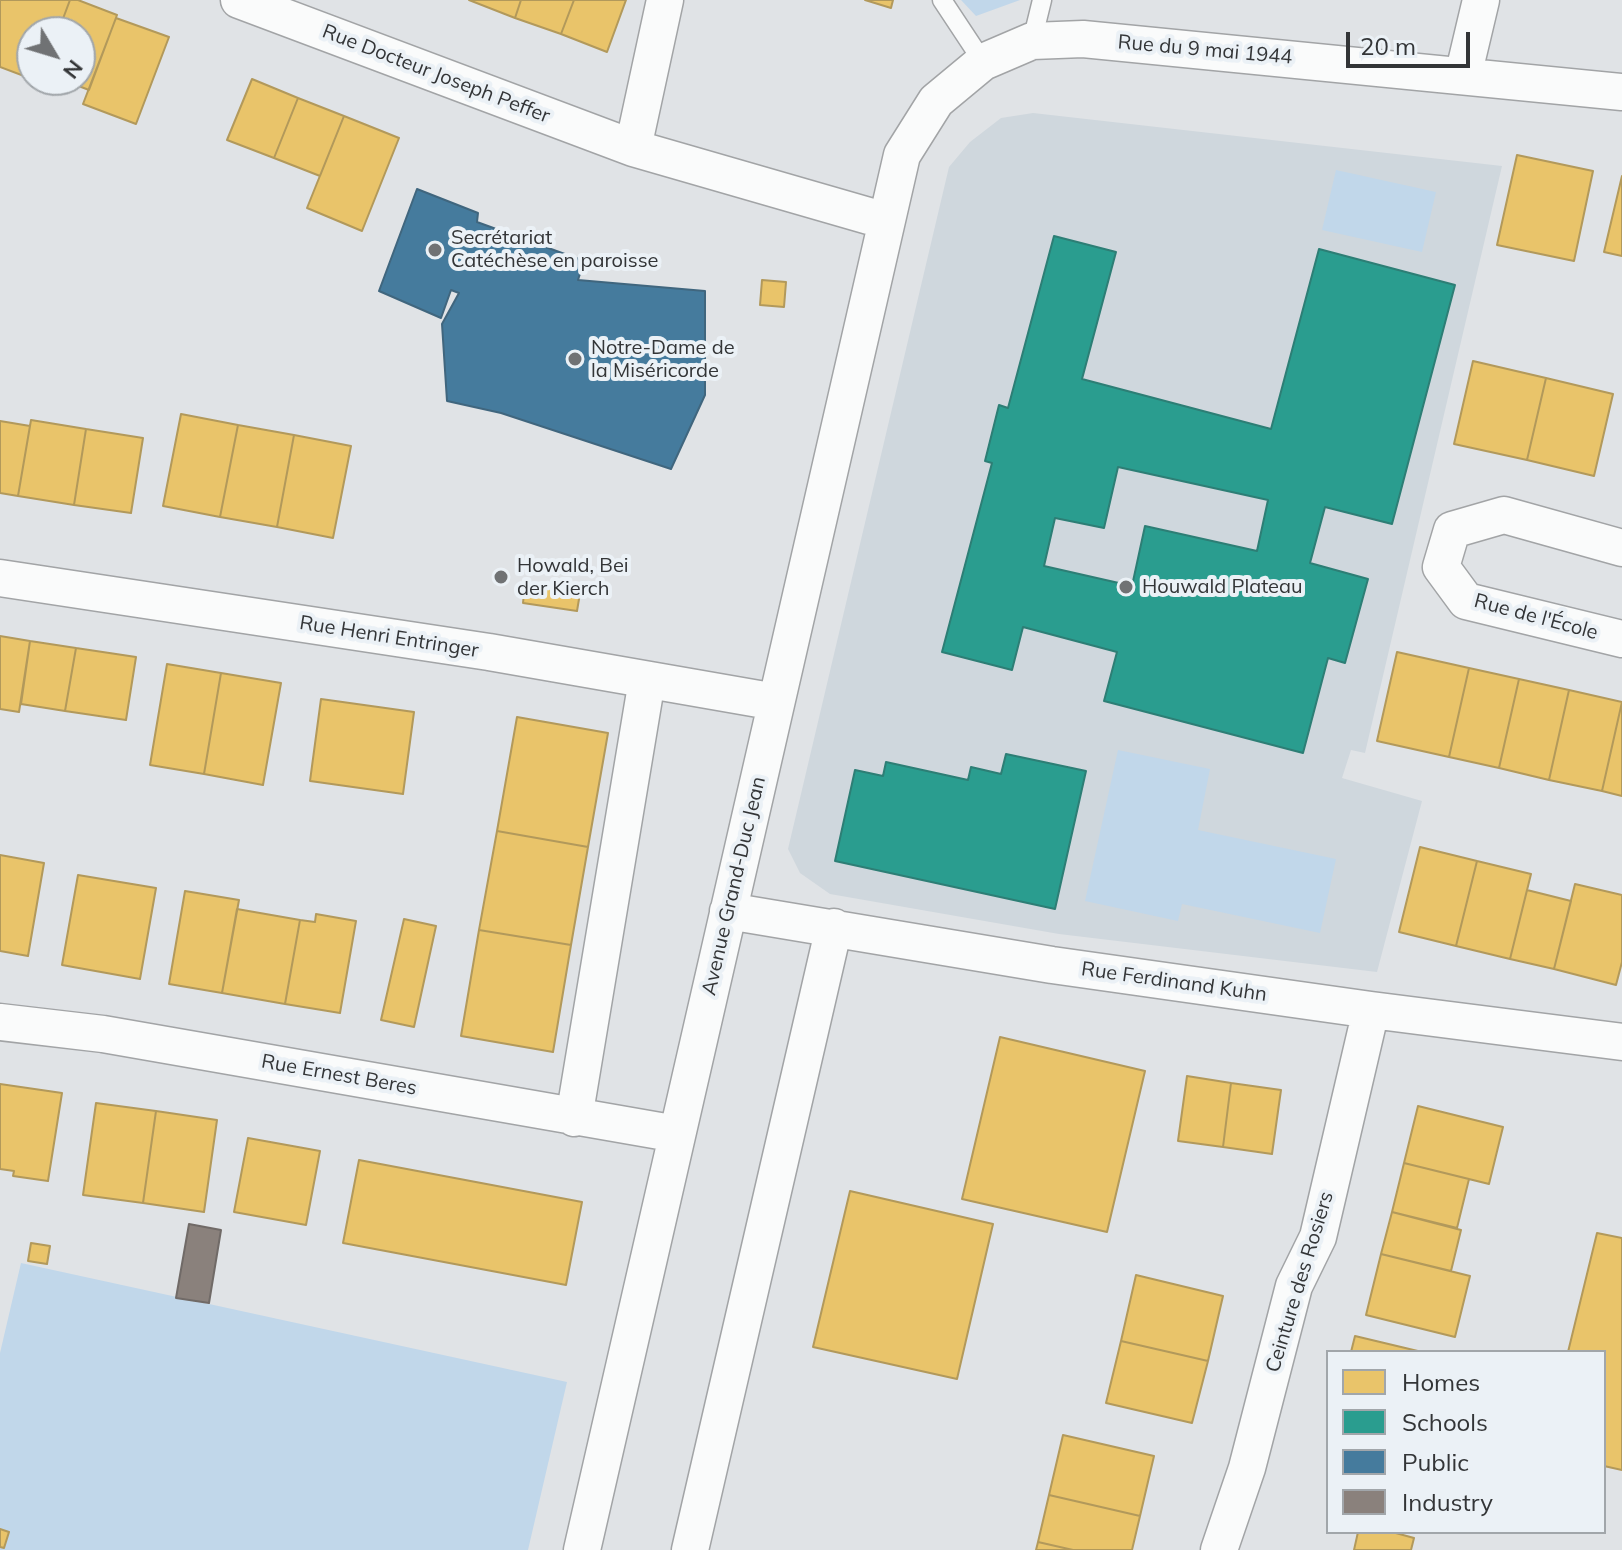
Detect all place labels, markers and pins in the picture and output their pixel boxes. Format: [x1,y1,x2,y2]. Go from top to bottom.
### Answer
place label: Secrétariat Catéchèse en paroisse [451,226,659,273]
marker: Secrétariat Catéchèse en paroisse [426,241,444,259]
place label: Notre-Dame de la Miséricorde [591,336,735,383]
marker: Notre-Dame de la Miséricorde [566,350,584,368]
place label: Howald, Bei der Kierch [517,554,629,601]
marker: Howald, Bei der Kierch [492,568,510,586]
place label: Houwald Plateau [1142,575,1303,599]
marker: Houwald Plateau [1117,578,1135,596]

